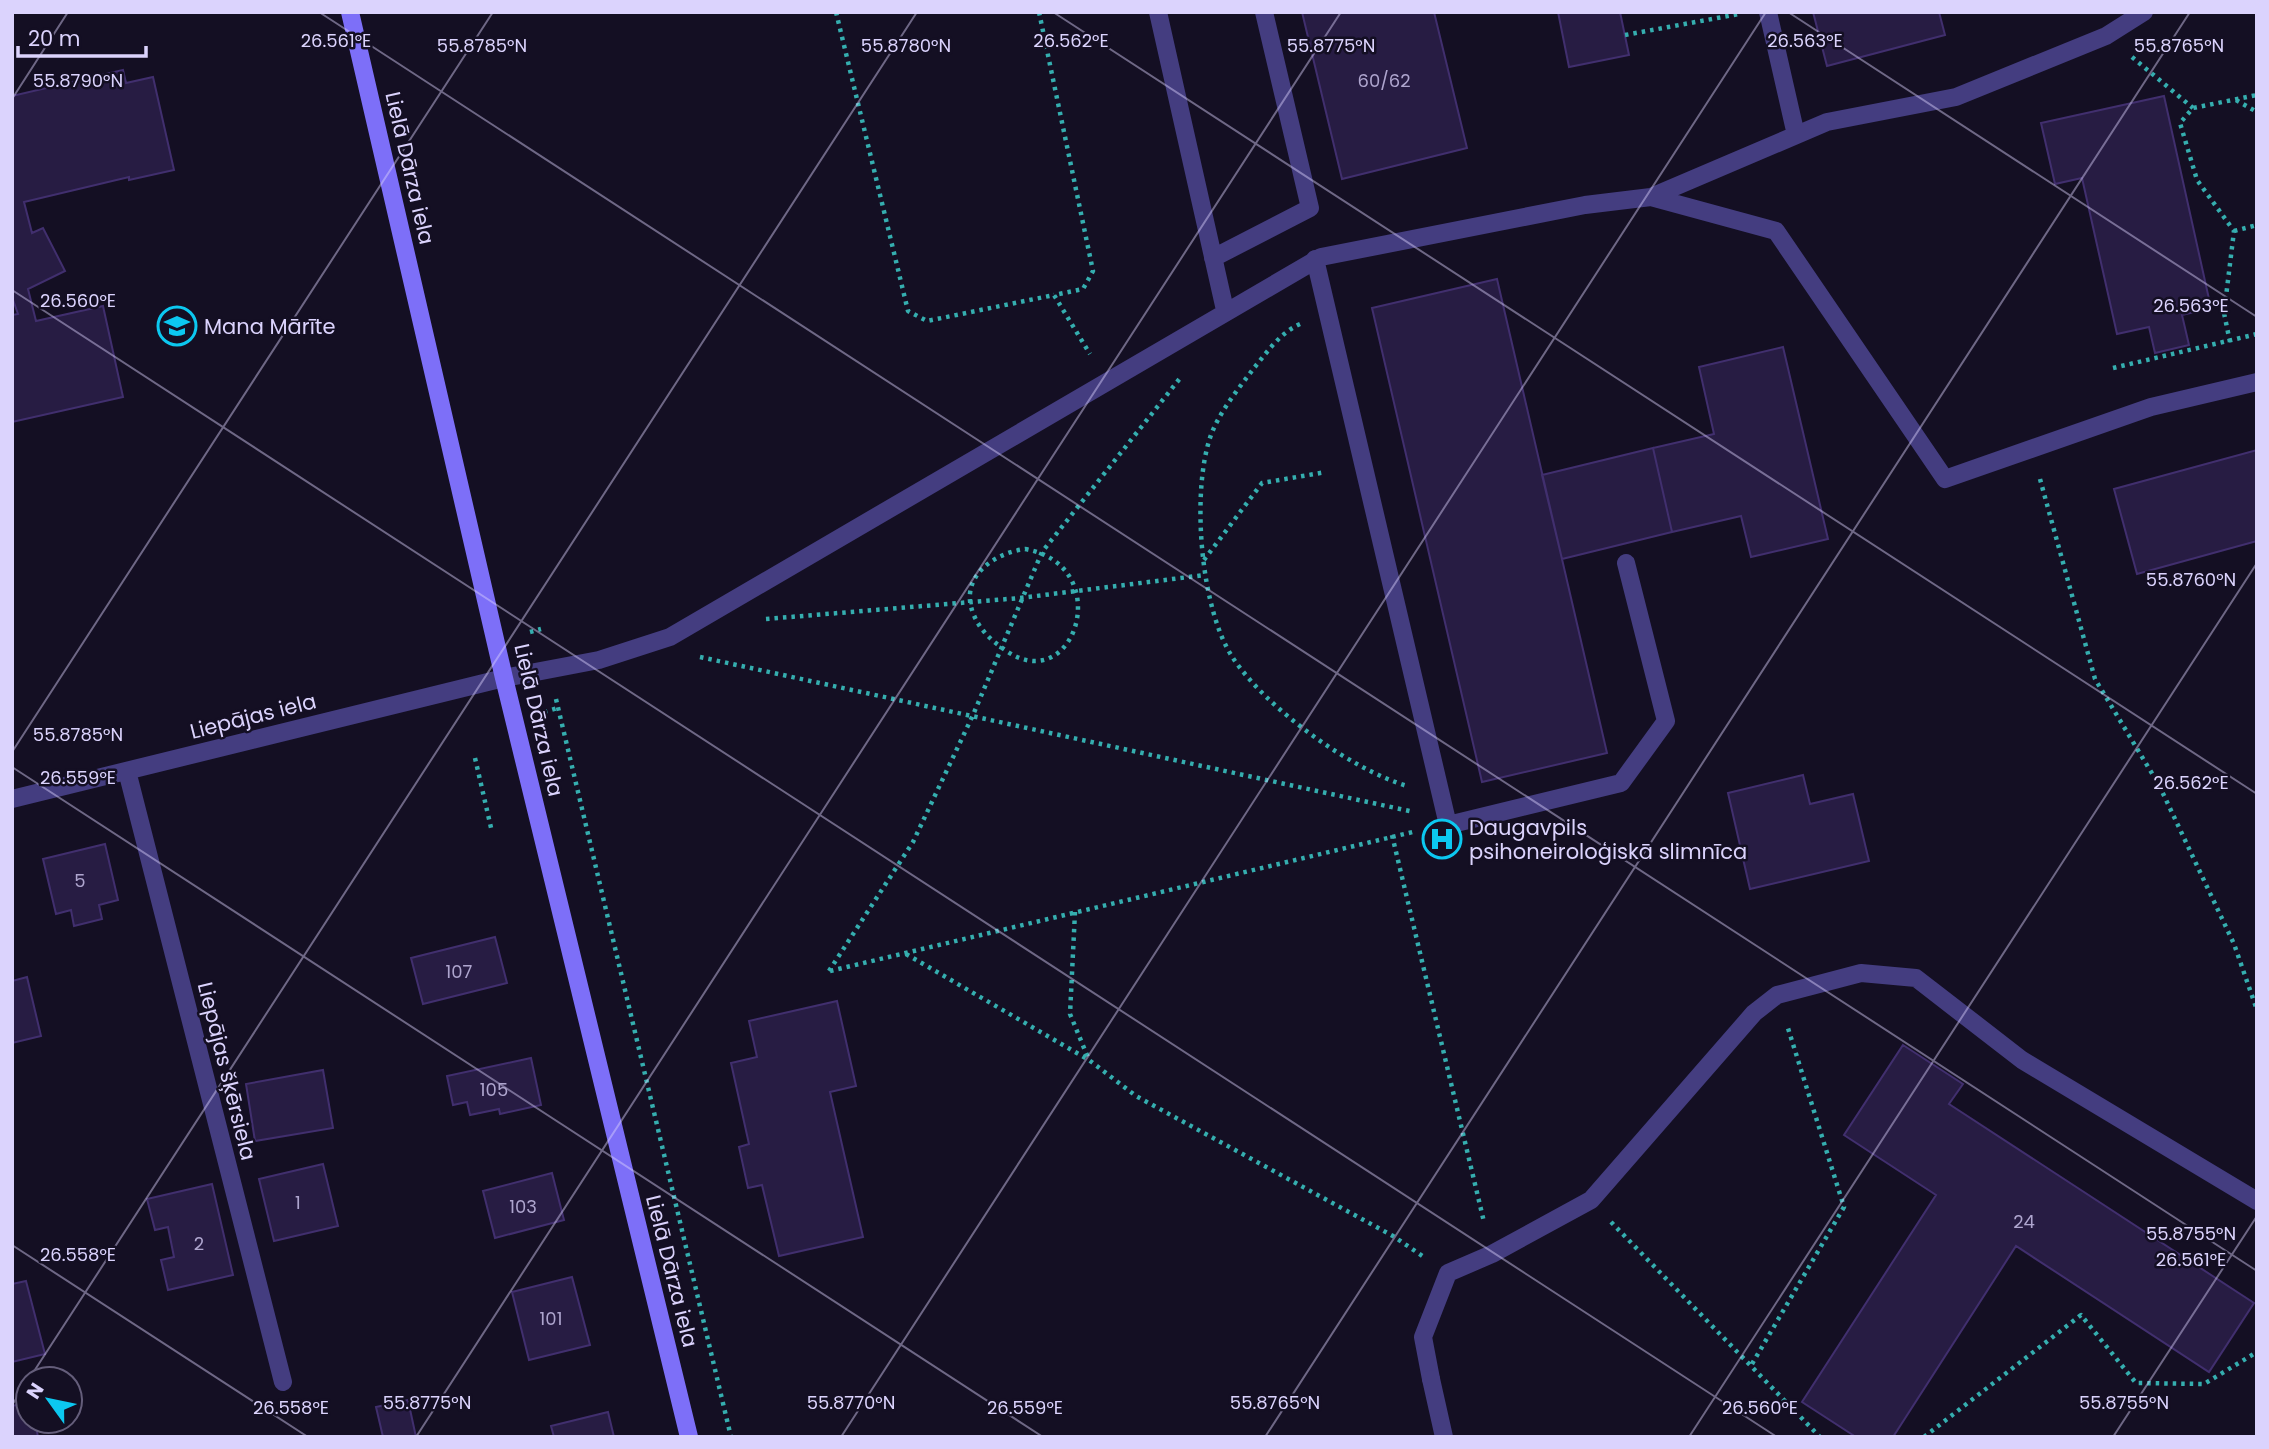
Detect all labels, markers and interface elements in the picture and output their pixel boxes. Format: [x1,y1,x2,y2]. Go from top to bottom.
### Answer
scale bar [18,14,145,58]
text: 20 m [28,24,81,53]
text: 26.561°E [301,28,371,53]
text: 26.562°E [1033,28,1109,53]
text: 26.563°E [1767,28,1843,53]
text: 55.8785°N [437,33,527,58]
text: 55.8780°N [861,33,951,58]
text: 55.8775°N [1287,33,1375,58]
text: 55.8765°N [2134,33,2224,58]
text: 55.8790°N [33,68,123,93]
house number: 60/62 [1357,68,1411,93]
street label: Lielā Dārza iela [378,89,442,247]
text: 26.560°E [40,288,116,313]
text: 26.563°E [2153,293,2229,318]
school or university icon: Mana Mārīte [156,305,198,347]
place label: Mana Mārīte [204,312,335,341]
text: 55.8760°N [2146,567,2236,592]
street label: Lielā Dārza iela [507,641,571,799]
street label: Liepājas iela [187,686,319,746]
text: 55.8785°N [33,722,123,747]
text: 26.559°E [40,765,116,790]
text: 26.562°E [2153,770,2229,795]
place label: Daugavpils psihoneiroloģiskā slimnīca [1469,813,1747,866]
hospital icon: Daugavpils psihoneiroloģiskā slimnīca [1421,818,1463,860]
house number: 5 [74,868,86,893]
house number: 107 [446,959,473,984]
street label: Liepājas šķērsiela [191,979,263,1163]
house number: 105 [480,1077,508,1102]
house number: 1 [295,1190,301,1215]
street label: Lielā Dārza iela [639,1192,705,1350]
house number: 103 [509,1194,537,1219]
house number: 24 [2013,1209,2035,1234]
text: 55.8755°N [2146,1221,2236,1246]
house number: 2 [194,1231,204,1256]
text: 26.558°E [40,1242,116,1267]
text: 26.561°E [2156,1247,2226,1272]
house number: 101 [540,1306,562,1331]
north arrow [14,1365,84,1435]
text: N [20,1378,50,1404]
text: 55.8775°N [383,1390,471,1415]
text: 55.8770°N [807,1390,895,1415]
text: 55.8765°N [1230,1390,1320,1415]
text: 55.8755°N [2079,1390,2169,1415]
text: 26.558°E [253,1395,329,1420]
text: 26.559°E [987,1395,1063,1420]
text: 26.560°E [1722,1395,1798,1420]

